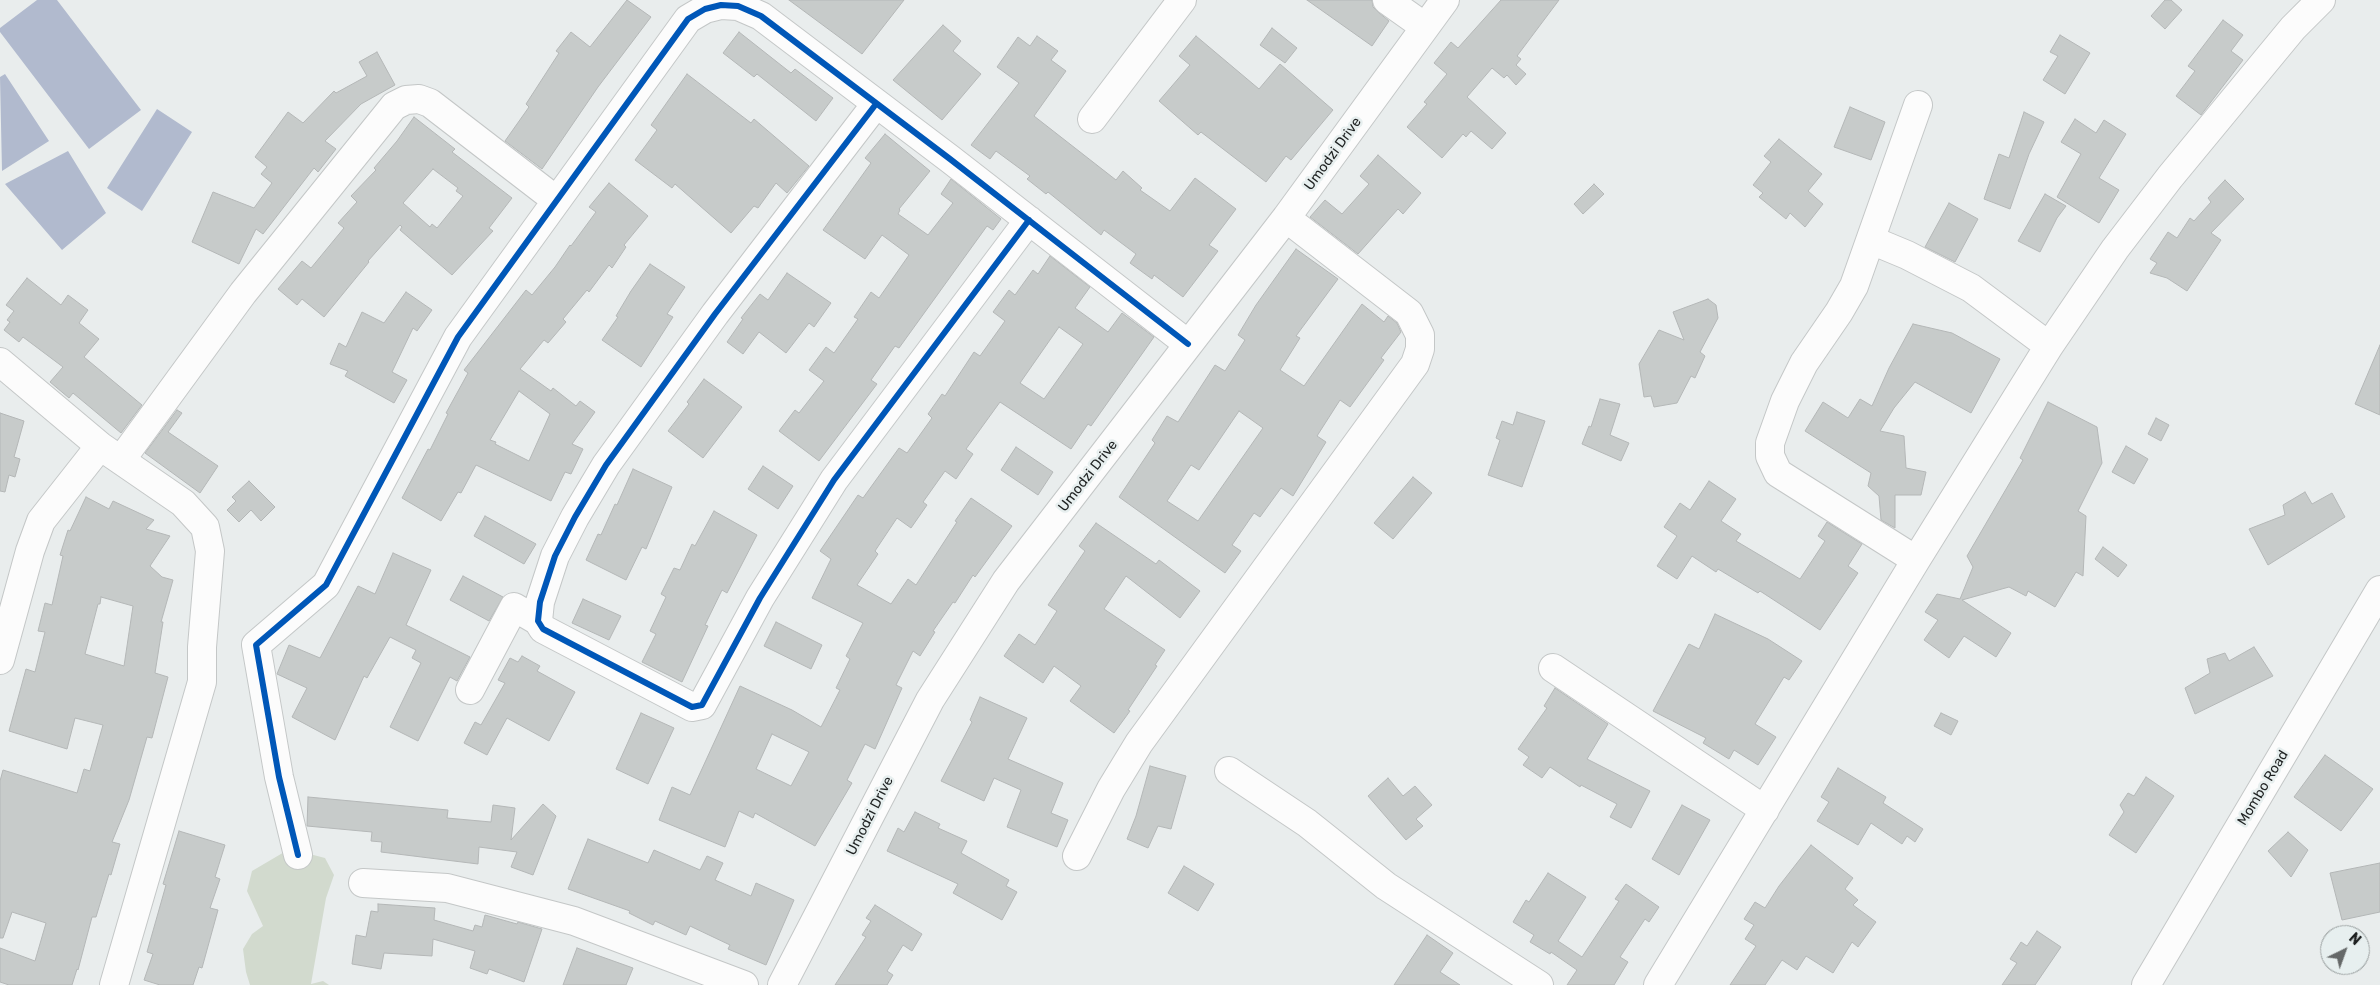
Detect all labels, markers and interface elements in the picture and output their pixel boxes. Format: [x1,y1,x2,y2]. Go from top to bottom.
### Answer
street label: Umodzi Drive [1301,114,1365,194]
street label: Umodzi Drive [1055,437,1121,515]
street label: Mombo Road [2234,747,2292,829]
street label: Umodzi Drive [843,774,897,858]
north arrow [2320,925,2370,975]
text: N [2345,930,2364,949]

